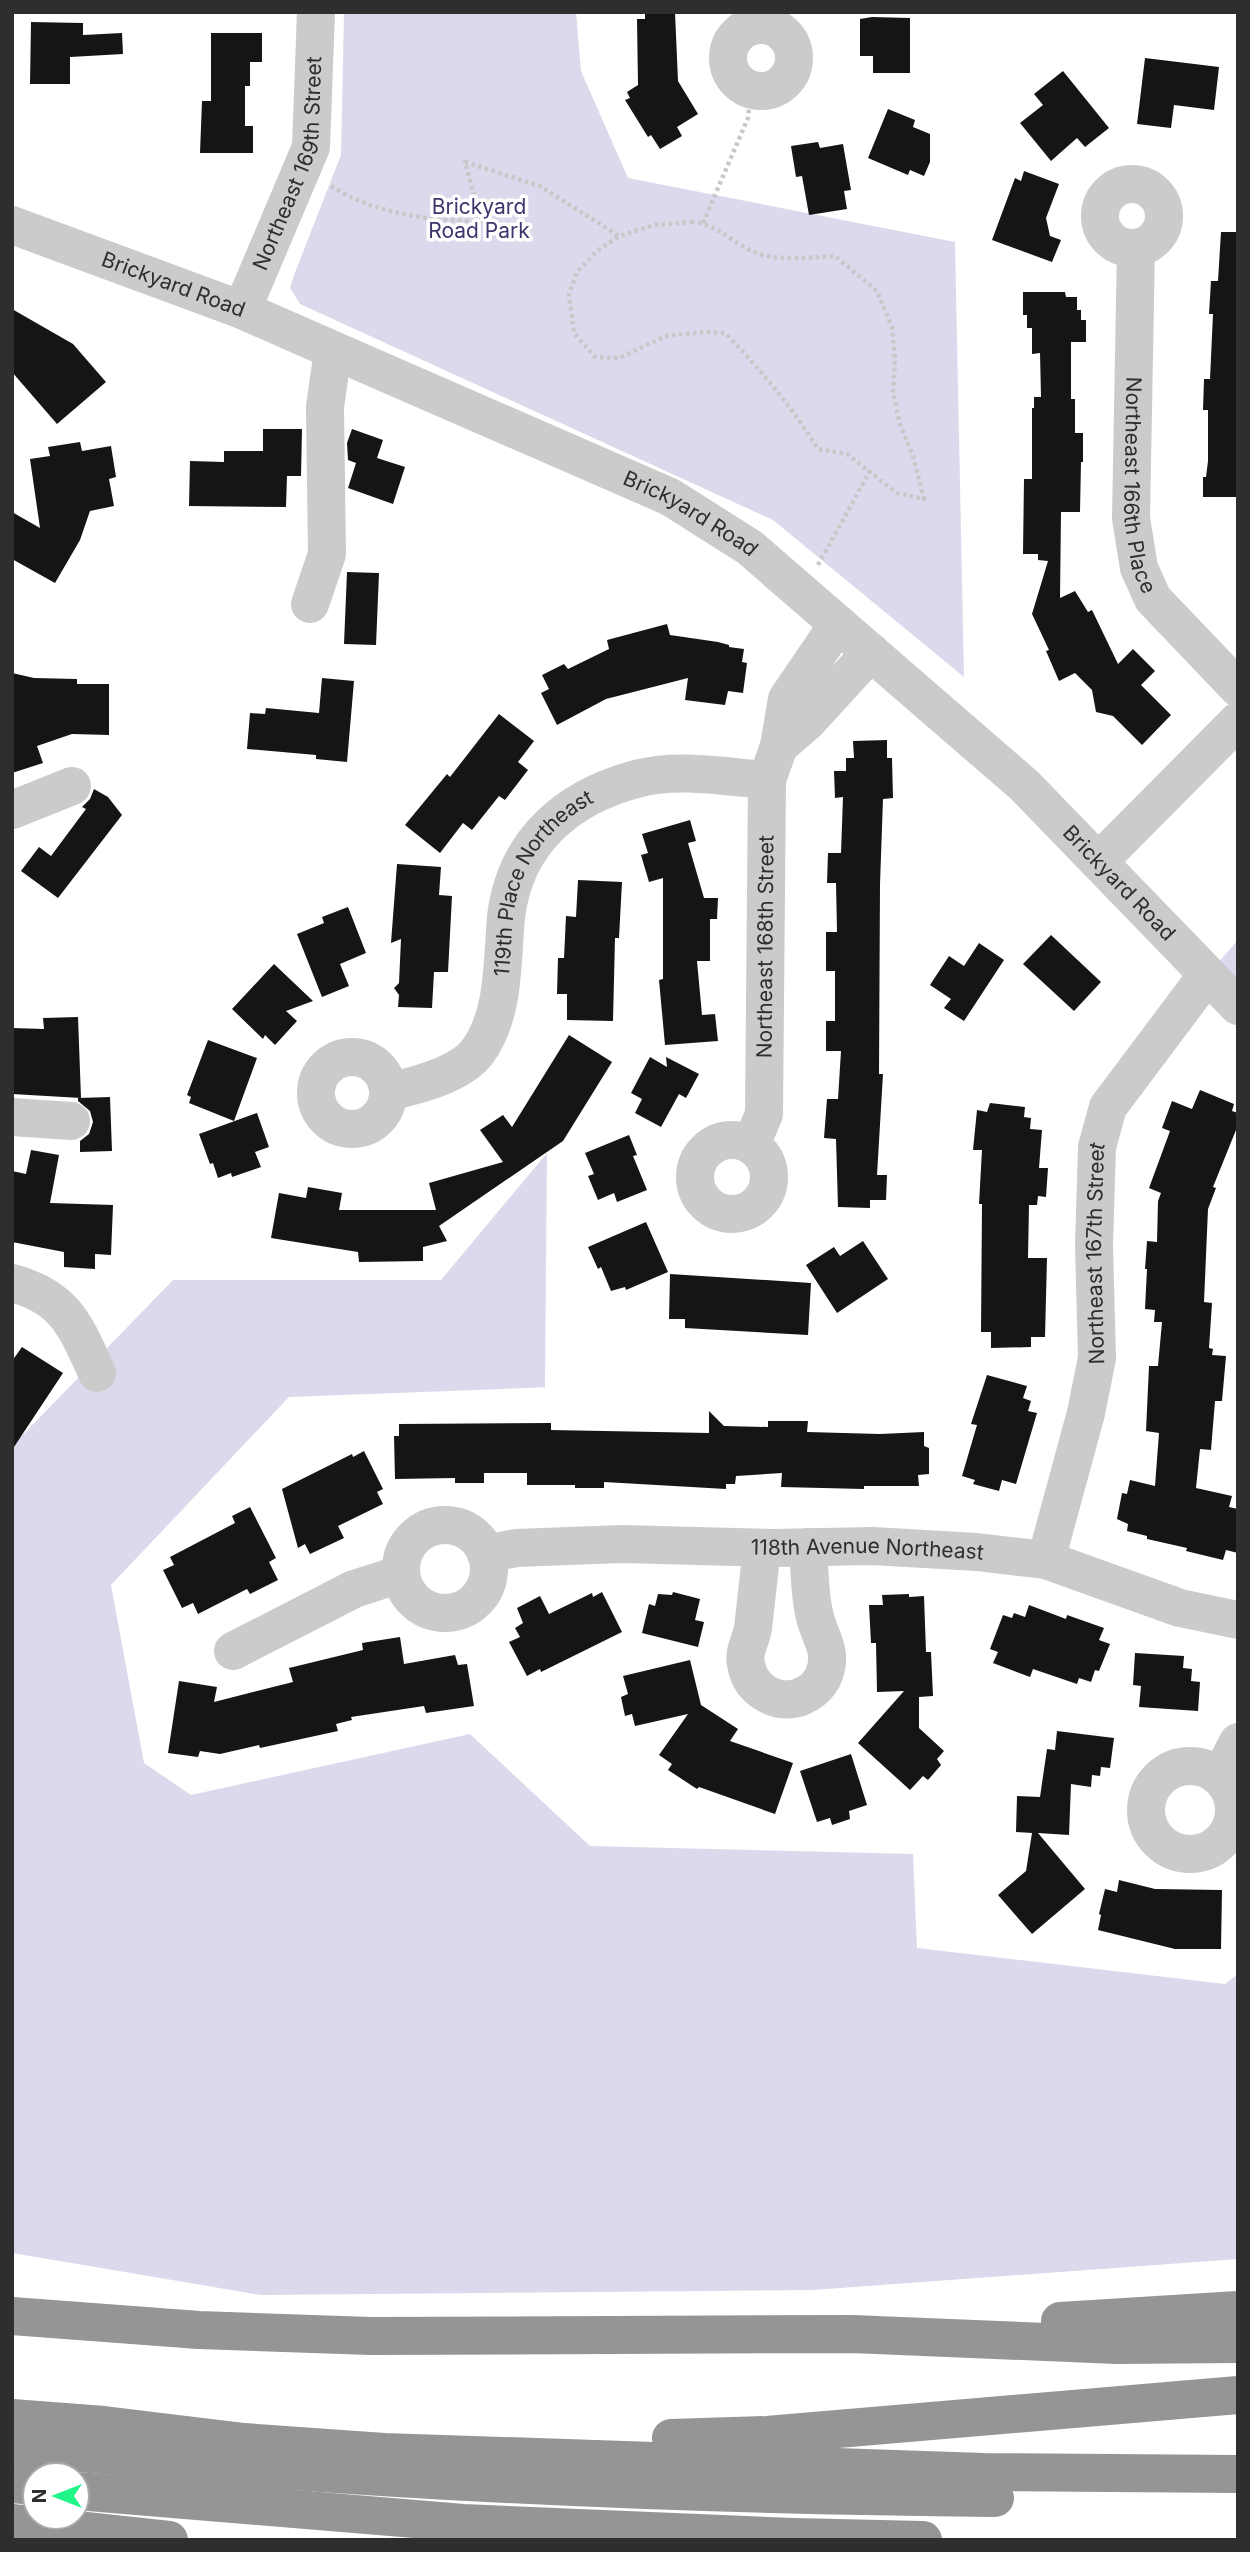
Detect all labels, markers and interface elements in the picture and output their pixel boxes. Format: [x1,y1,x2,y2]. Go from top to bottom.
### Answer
street label: Northeast 169th Street [247,56,326,274]
park label: Brickyard Road Park [428,194,530,243]
street label: Brickyard Road [98,246,249,322]
street label: Northeast 166th Place [1119,377,1162,597]
street label: Brickyard Road [620,465,763,561]
street label: 119th Place Northeast [489,784,597,978]
street label: Brickyard Road [1058,820,1181,946]
street label: Northeast 168th Street [752,835,779,1058]
street label: Northeast 167th Street [1081,1139,1110,1365]
street label: 118th Avenue Northeast [750,1533,985,1565]
north arrow [21,2461,91,2531]
text: N [28,2489,51,2503]

